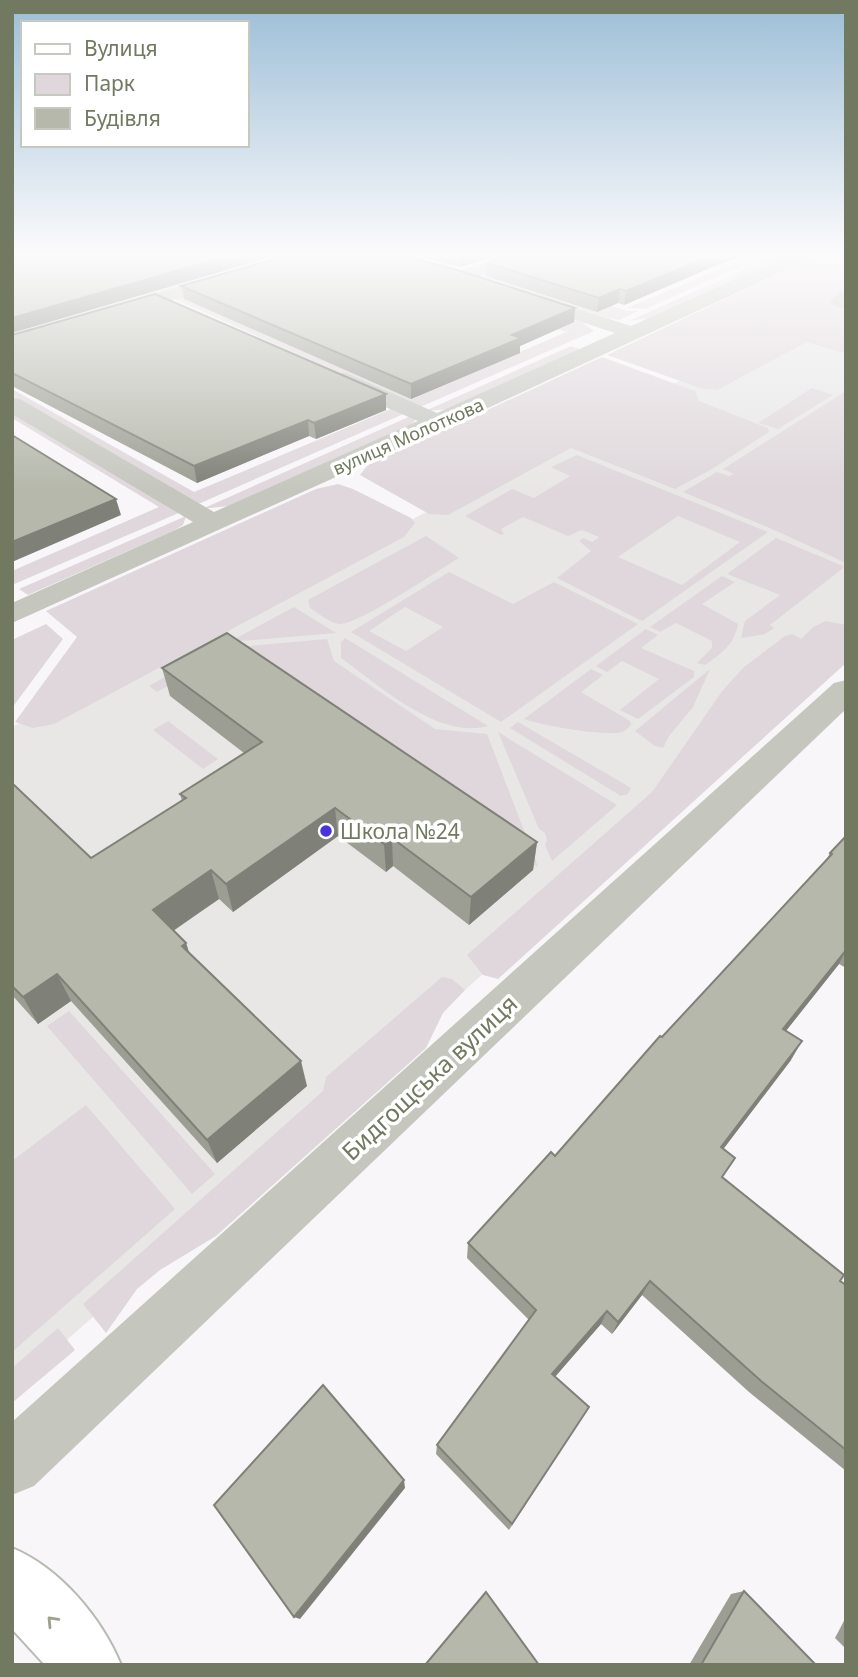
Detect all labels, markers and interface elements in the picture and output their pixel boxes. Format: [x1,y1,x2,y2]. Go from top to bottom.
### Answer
legend [21,21,248,147]
text: Вулиця [84,34,158,62]
text: Парк [84,69,135,97]
text: Будівля [84,104,161,132]
street label: вулиця Молоткова [329,392,487,480]
place label: Школа №24 [340,817,460,845]
marker: Школа №24 [318,823,334,839]
street label: Бидгощська вулиця [334,987,524,1167]
one-way arrow [47,1616,60,1629]

